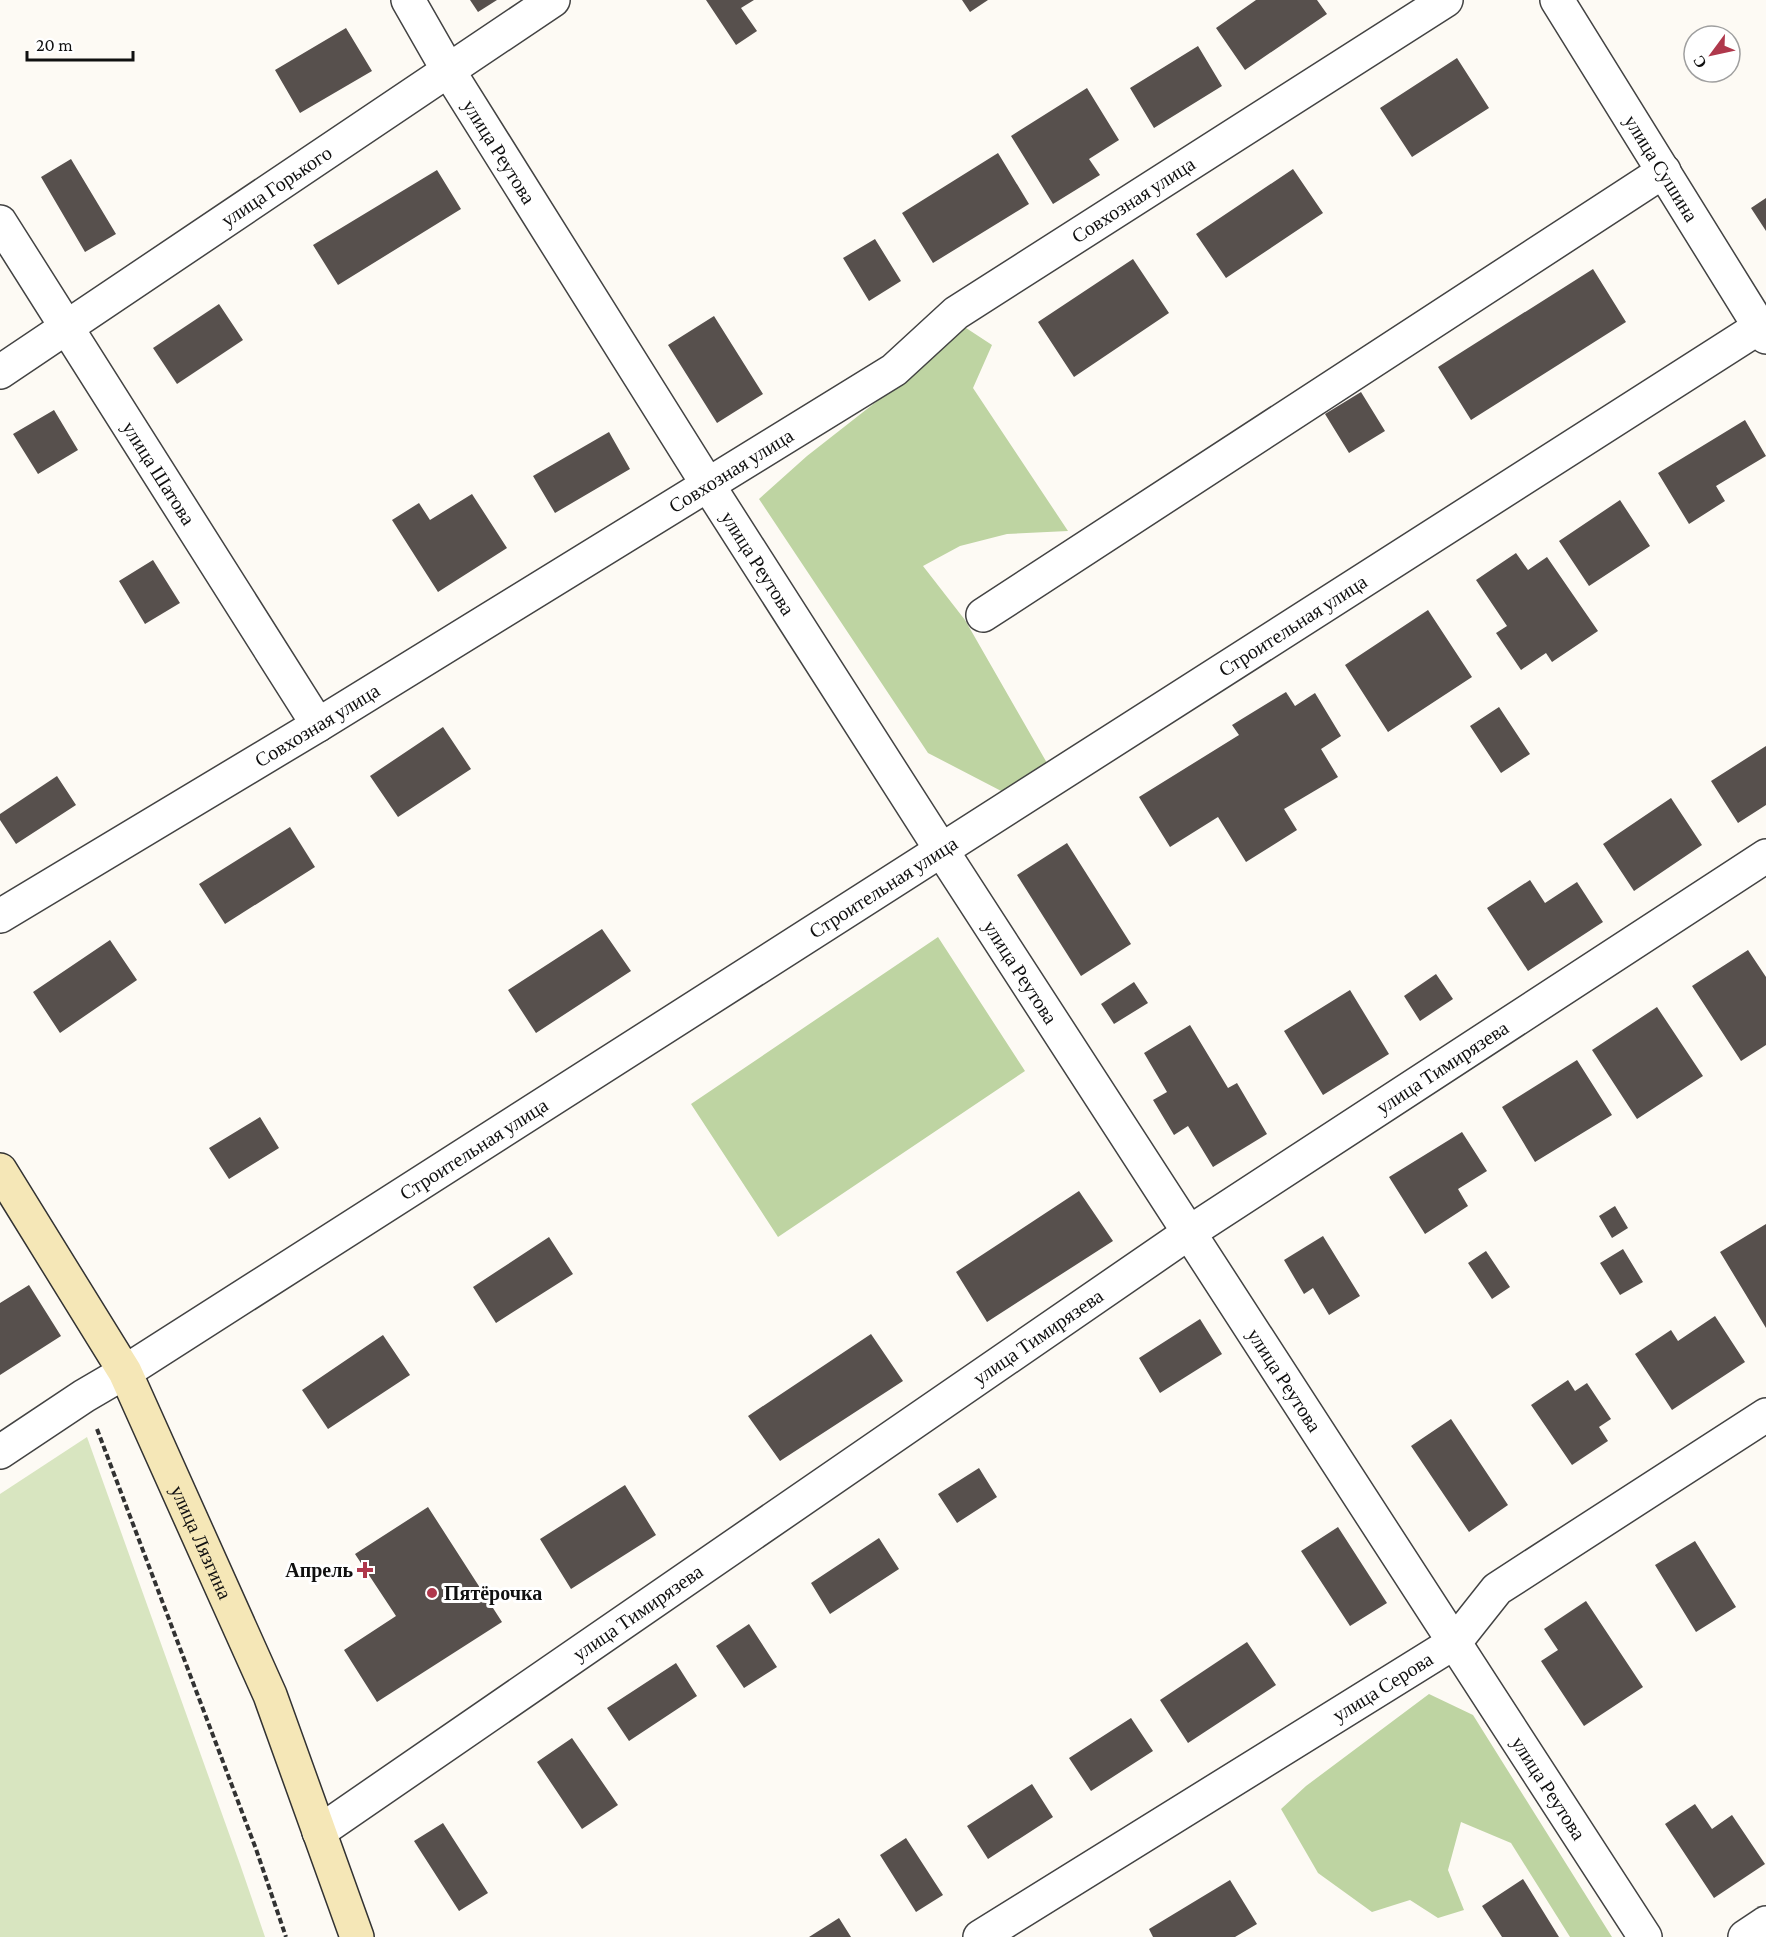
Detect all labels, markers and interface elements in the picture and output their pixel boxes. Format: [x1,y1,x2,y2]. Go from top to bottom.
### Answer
scale bar [27,24,134,62]
north arrow [1682,24,1742,84]
text: 20 m [36,35,73,55]
text: С [1690,52,1710,71]
street label: улица Реутова [457,95,540,208]
street label: улица Сушина [1619,111,1703,226]
street label: улица Горького [217,141,336,232]
street label: Совхозная улица [1067,152,1199,247]
street label: улица Шатова [117,417,200,529]
street label: Совхозная улица [665,424,797,517]
street label: улица Реутова [716,507,799,619]
street label: Строительная улица [1215,570,1371,681]
street label: Совхозная улица [251,679,383,771]
street label: Строительная улица [805,832,962,943]
street label: улица Реутова [978,916,1062,1028]
street label: улица Тимирязева [1372,1016,1513,1119]
street label: Строительная улица [396,1094,552,1204]
street label: улица Тимирязева [969,1284,1107,1390]
street label: улица Реутова [1242,1324,1326,1436]
street label: улица Лязгина [165,1482,236,1603]
place label: Апрель [285,1559,353,1582]
street label: улица Тимирязева [568,1560,707,1666]
marker: Апрель [358,1563,372,1577]
place label: Пятёрочка [444,1582,542,1605]
marker: Пятёрочка [425,1586,439,1600]
street label: улица Серова [1329,1648,1437,1727]
street label: улица Реутова [1506,1732,1590,1844]

